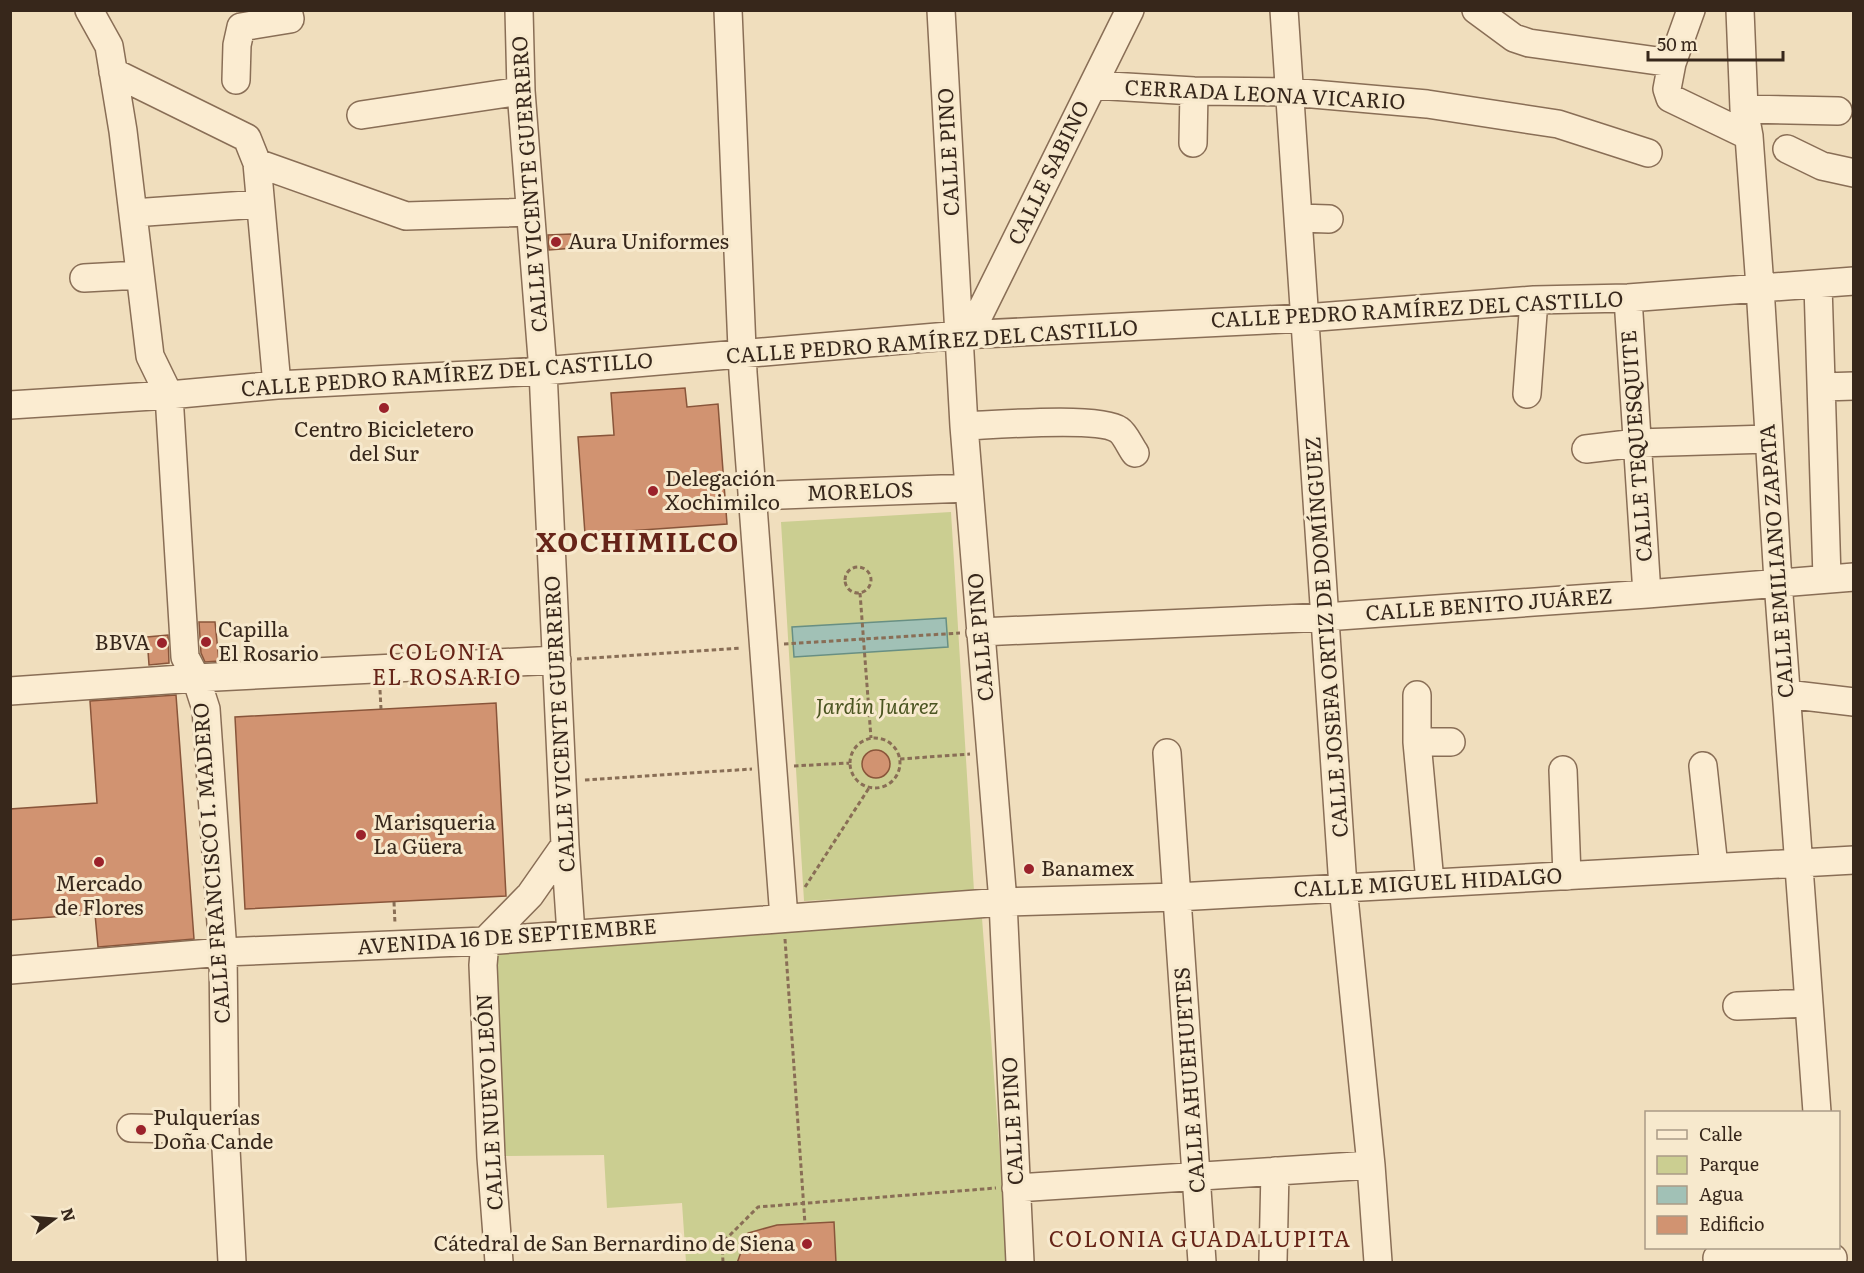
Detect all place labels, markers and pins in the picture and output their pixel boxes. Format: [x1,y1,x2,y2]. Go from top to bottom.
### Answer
place label: Aura Uniformes [568,224,729,255]
marker: Aura Uniformes [549,235,563,249]
marker: Centro Bicicletero del Sur [377,401,391,415]
place label: Centro Bicicletero del Sur [294,412,474,467]
place label: Delegación Xochimilco [665,461,780,516]
marker: Delegación Xochimilco [646,484,660,498]
place label: Capilla El Rosario [218,612,319,667]
place label: BBVA [95,625,151,656]
marker: Capilla El Rosario [199,635,213,649]
marker: BBVA [155,636,169,650]
place label: Marisqueria La Güera [373,805,496,860]
marker: Marisqueria La Güera [354,828,368,842]
place label: Banamex [1041,851,1134,882]
marker: Mercado de Flores [92,855,106,869]
marker: Banamex [1022,862,1036,876]
place label: Mercado de Flores [55,866,143,921]
place label: Pulquerías Doña Cande [153,1100,274,1155]
marker: Pulquerías Doña Cande [134,1123,148,1137]
place label: Cátedral de San Bernardino de Siena [433,1226,796,1257]
marker: Cátedral de San Bernardino de Siena [800,1237,814,1251]

